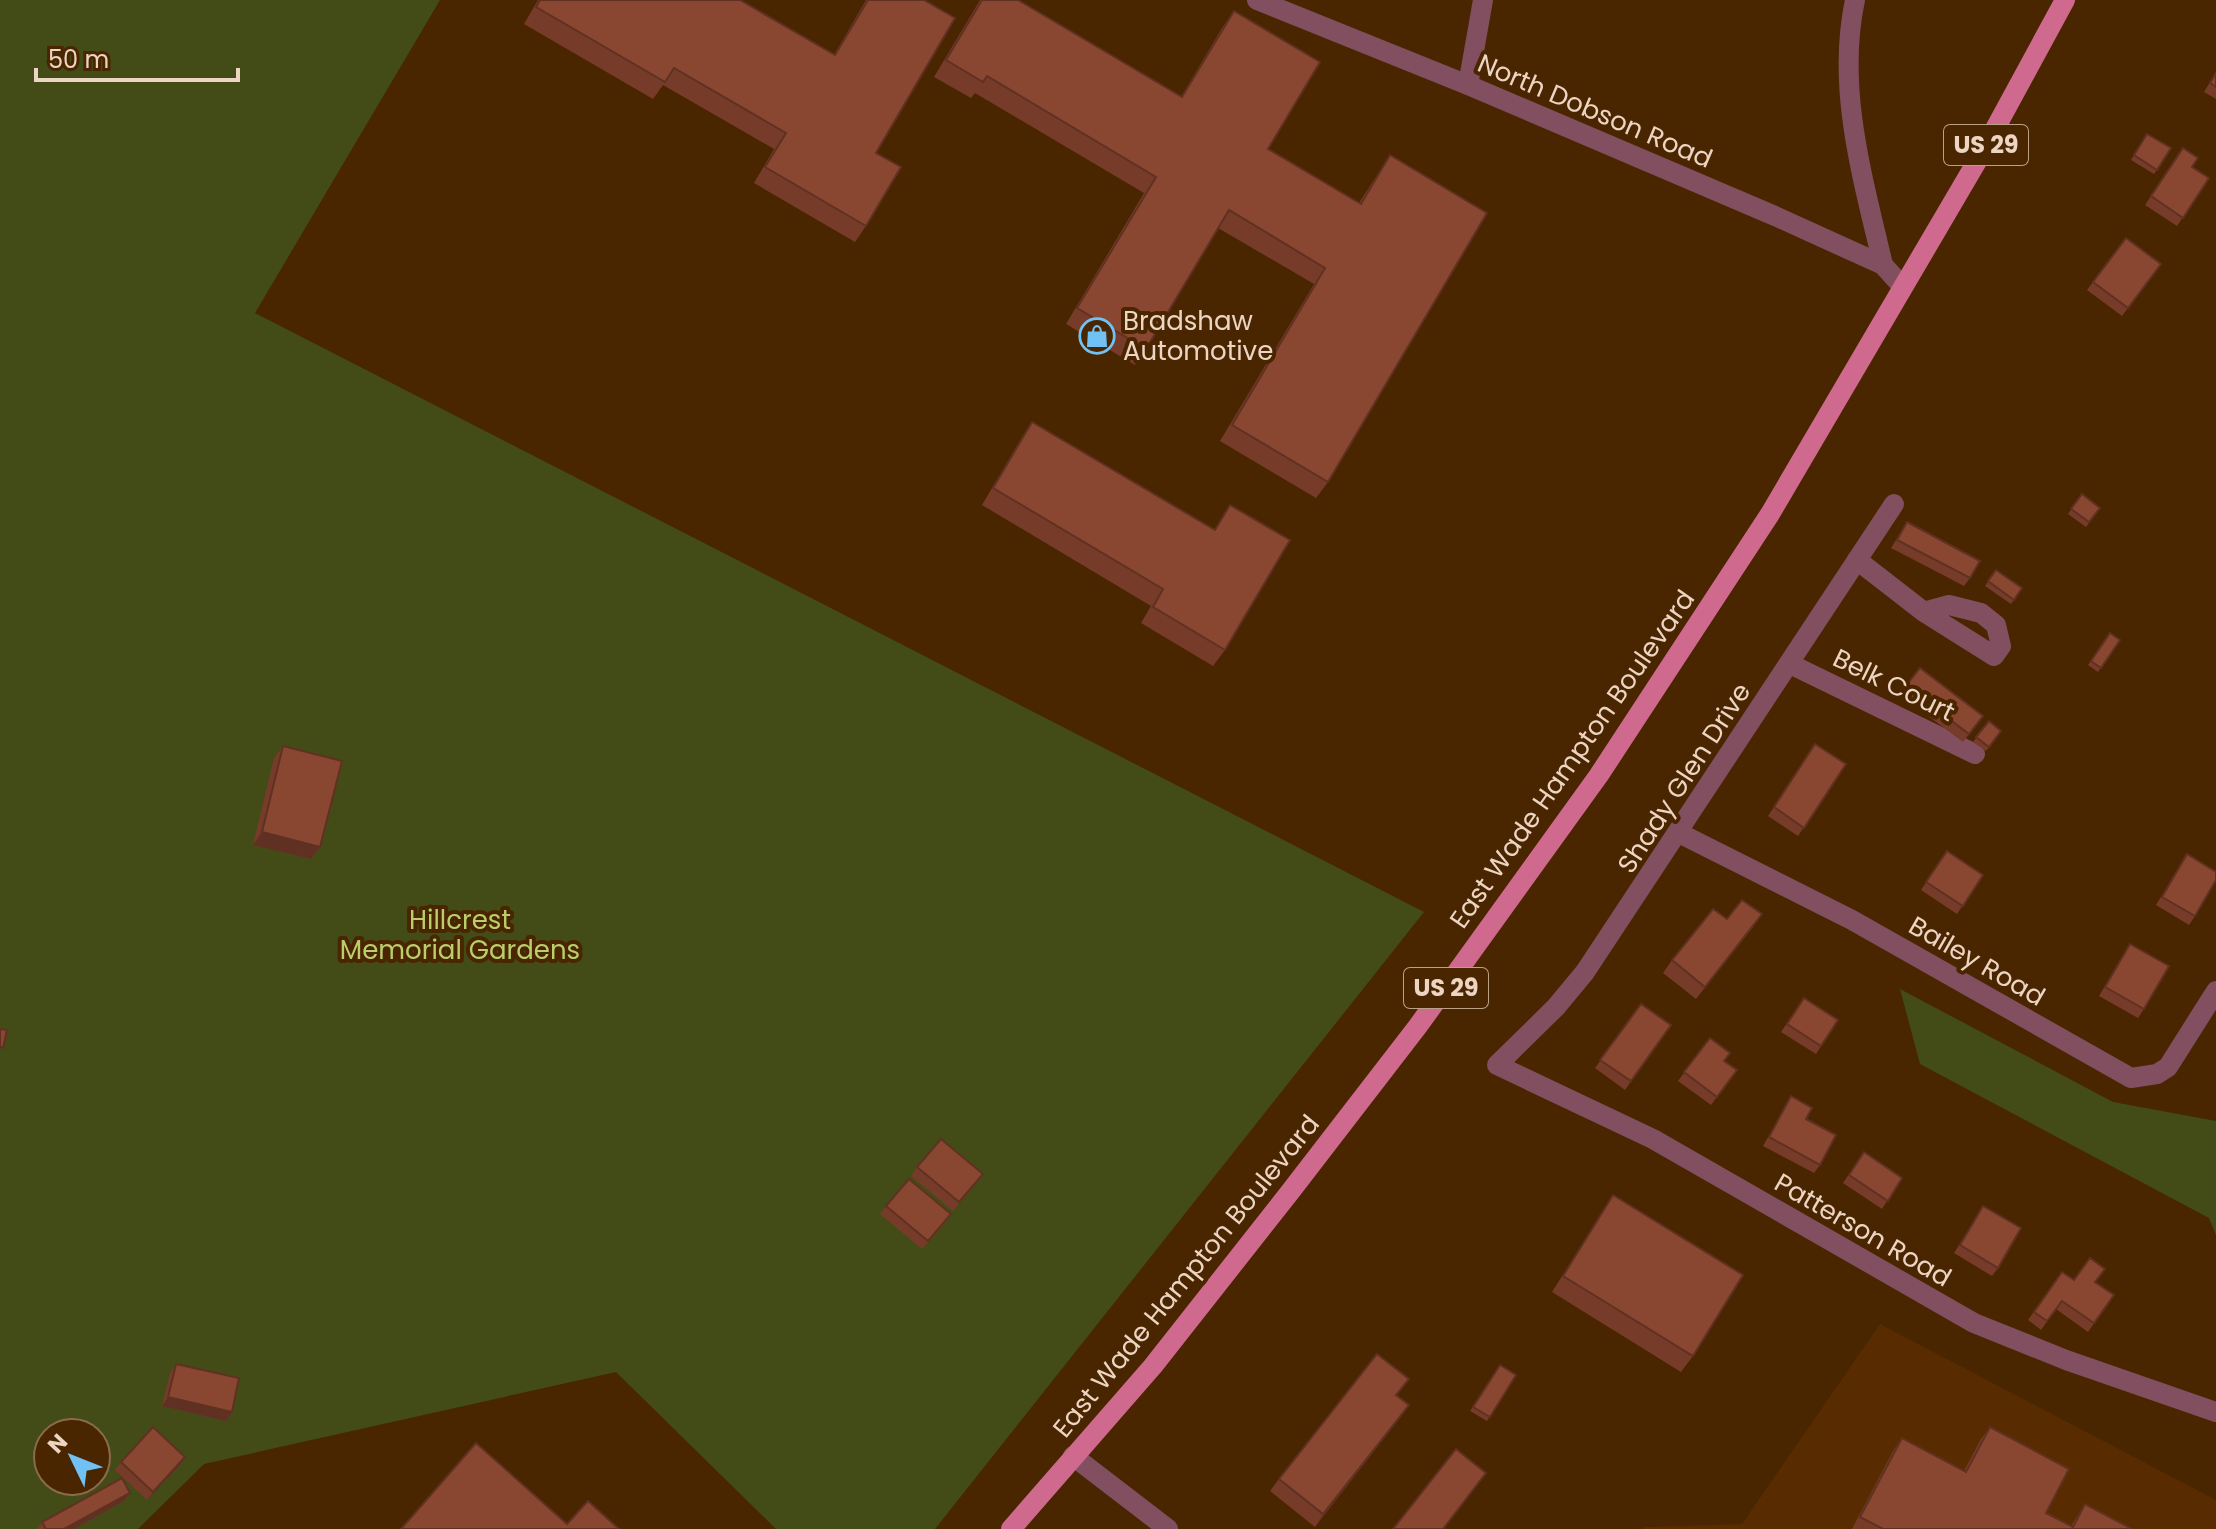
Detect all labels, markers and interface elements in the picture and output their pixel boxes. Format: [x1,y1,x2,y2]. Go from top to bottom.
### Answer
scale bar [36,32,238,82]
text: 50 m [48,43,109,76]
street label: North Dobson Road [1472,45,1718,177]
road number: US 29 [1944,125,2028,165]
place label: Bradshaw Automotive [1123,303,1273,369]
shop icon: Bradshaw Automotive [1078,317,1116,355]
street label: East Wade Hampton Boulevard [1441,583,1703,935]
street label: Belk Court [1827,640,1961,730]
street label: Shady Glen Drive [1609,676,1759,880]
park label: Hillcrest Memorial Gardens [340,902,580,968]
street label: Bailey Road [1902,908,2052,1014]
road number: US 29 [1404,968,1488,1008]
street label: East Wade Hampton Boulevard [1044,1107,1328,1445]
street label: Patterson Road [1768,1165,1958,1295]
north arrow [32,1417,112,1497]
text: N [41,1427,75,1460]

